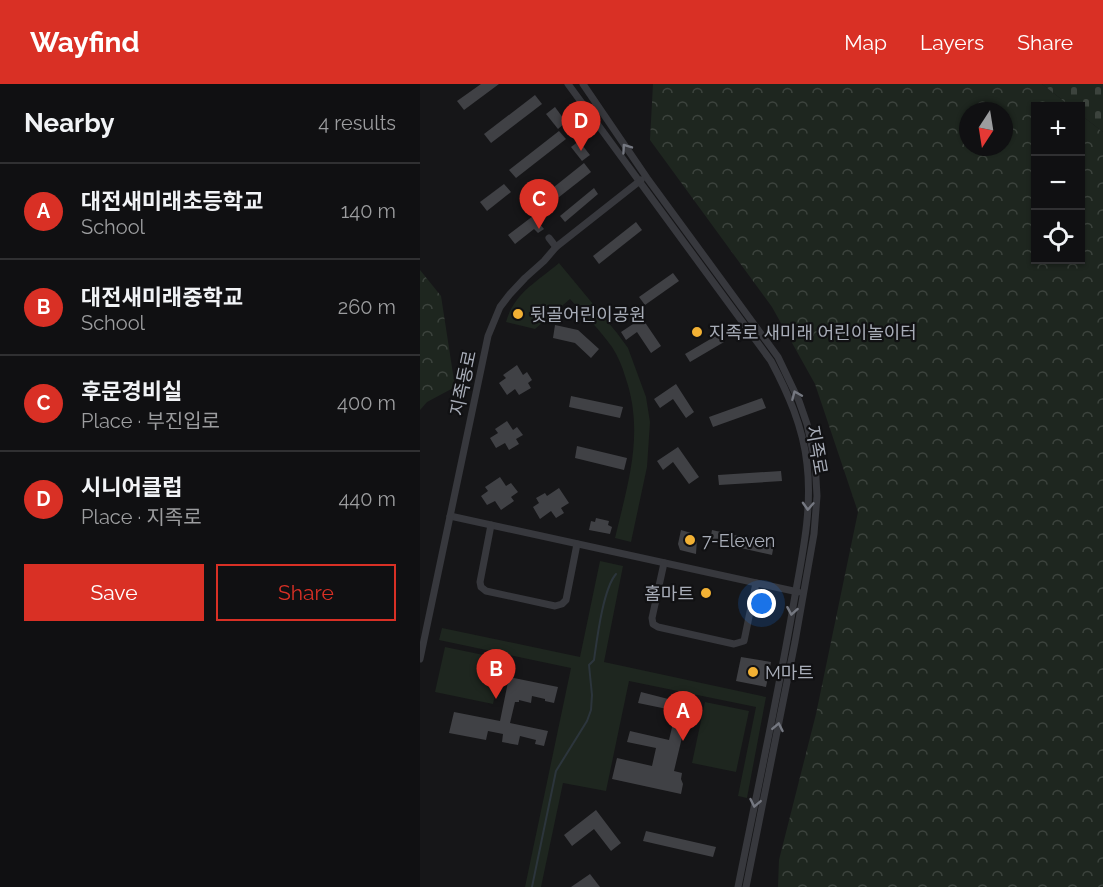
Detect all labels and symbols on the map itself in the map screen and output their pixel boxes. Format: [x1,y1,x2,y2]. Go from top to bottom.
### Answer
pin: D [562,101,600,151]
north arrow [959,102,1013,156]
one-way arrow [622,144,633,155]
pin: C [520,180,558,229]
place label: 뒷골어린이공원 [530,304,646,325]
marker: 뒷골어린이공원 [511,307,525,321]
place label: 지족로 새미래 어린이놀이터 [709,322,917,343]
marker: 지족로 새미래 어린이놀이터 [690,325,704,339]
street label: 지족동로 [446,348,480,418]
one-way arrow [792,390,804,401]
street label: 지족로 [802,424,832,476]
one-way arrow [802,502,815,511]
place label: 7-Eleven [702,530,775,551]
marker: 7-Eleven [683,533,697,547]
place label: 홈마트 [644,583,694,604]
marker: 홈마트 [699,586,713,600]
your location [747,589,776,618]
one-way arrow [786,606,799,616]
pin: B [476,650,516,699]
place label: M마트 [765,662,814,683]
marker: M마트 [746,665,760,679]
pin: A [664,692,702,741]
one-way arrow [771,722,784,732]
one-way arrow [749,797,762,807]

